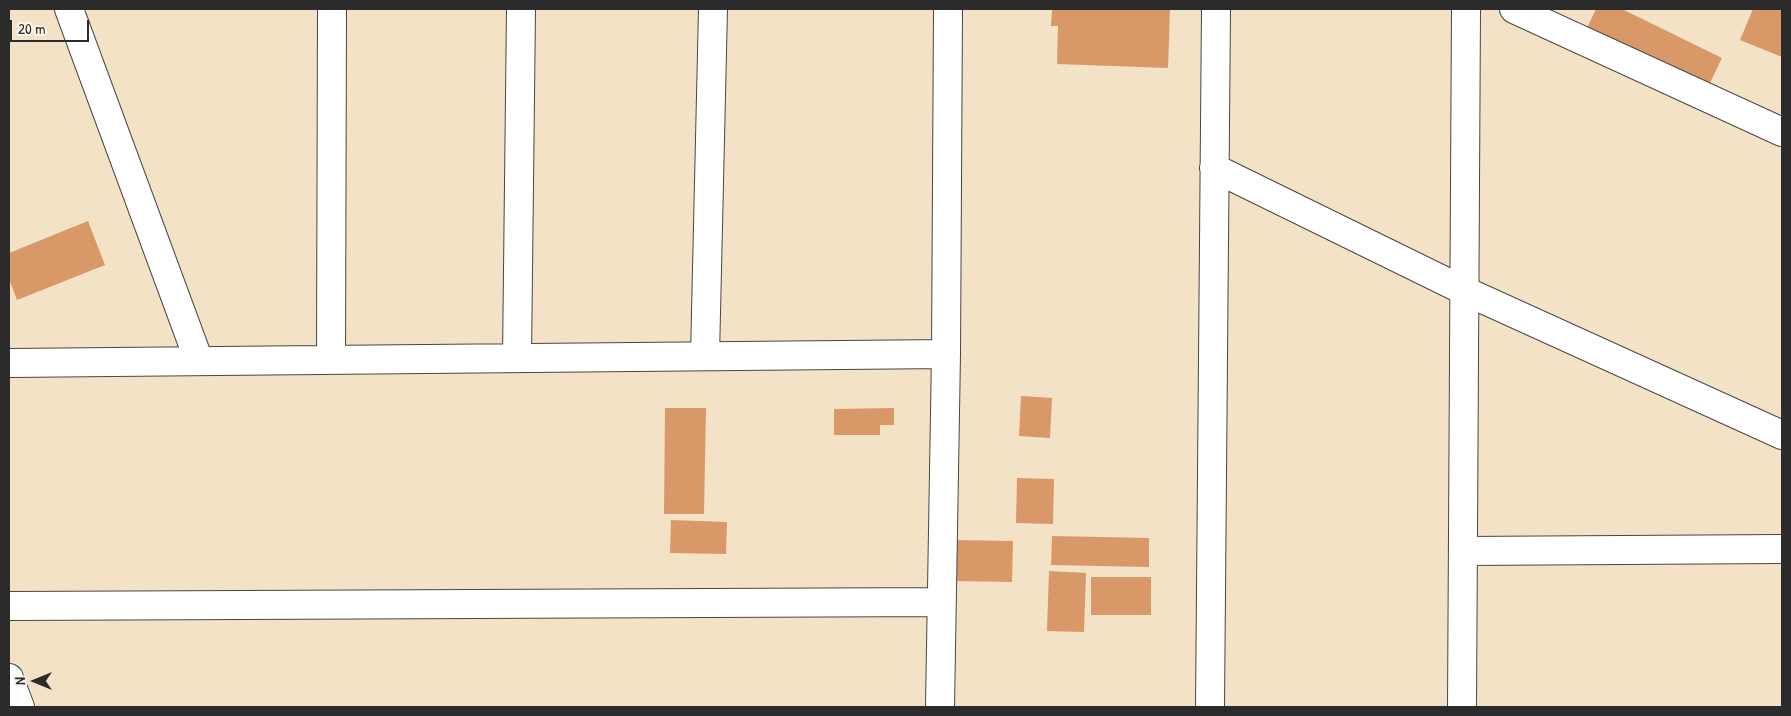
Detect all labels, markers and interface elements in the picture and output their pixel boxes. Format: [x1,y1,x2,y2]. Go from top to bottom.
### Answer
scale bar [12,10,91,42]
text: 20 m [18,18,45,39]
north arrow [10,656,60,706]
text: N [10,677,29,685]

